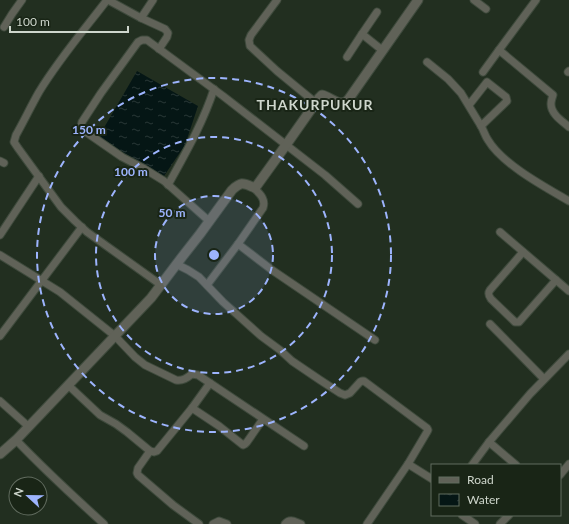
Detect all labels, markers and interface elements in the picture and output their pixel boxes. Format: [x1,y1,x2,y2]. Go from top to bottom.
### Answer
scale bar [10,8,128,34]
text: 100 m [16,14,50,29]
district label: THAKURPUKUR [257,96,373,113]
text: 150 m [72,122,106,137]
text: 100 m [114,164,148,179]
text: 50 m [159,205,185,220]
centre of rings [207,248,221,262]
legend [431,464,561,516]
text: Road [467,472,494,487]
north arrow [8,476,48,516]
text: N [11,486,26,498]
text: Water [467,492,500,507]

